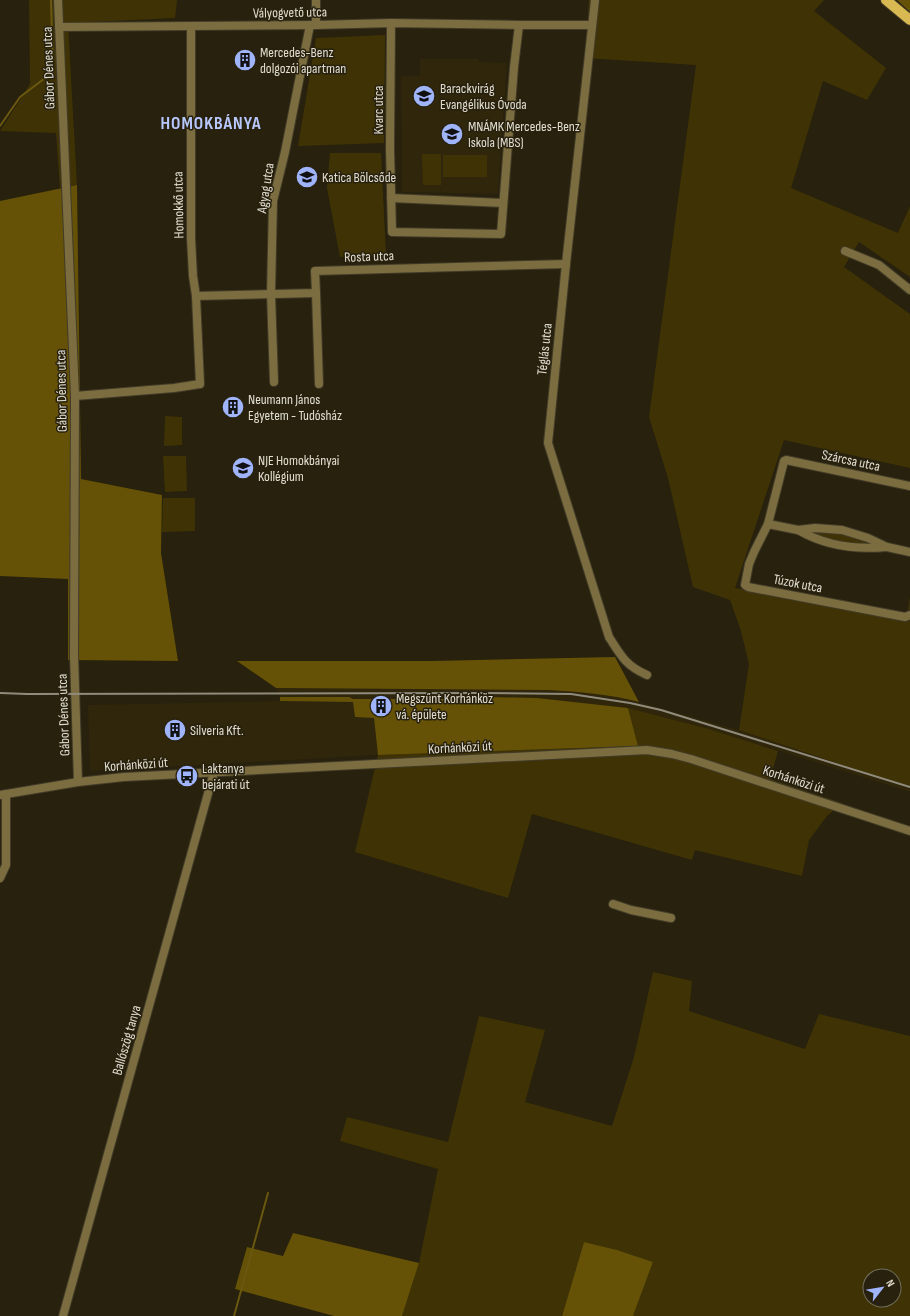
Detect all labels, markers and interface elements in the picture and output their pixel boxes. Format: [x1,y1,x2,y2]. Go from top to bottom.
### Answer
street label: Vályogvető utca [253,3,327,22]
street label: Gábor Dénes utca [39,27,58,109]
place label: Mercedes-Benz dolgozói apartman [260,44,346,77]
building icon: Mercedes-Benz dolgozói apartman [232,47,258,73]
place label: Barackvirág Evangélikus Óvoda [440,80,527,113]
school or university icon: Barackvirág Evangélikus Óvoda [411,83,437,109]
street label: Kvarc utca [370,85,387,135]
district label: HOMOKBÁNYA [160,113,262,134]
place label: MNÁMK Mercedes-Benz Iskola (MBS) [468,118,580,151]
school or university icon: MNÁMK Mercedes-Benz Iskola (MBS) [439,121,465,147]
street label: Agyag utca [253,162,278,215]
school or university icon: Katica Bölcsőde [294,164,320,190]
place label: Katica Bölcsőde [322,169,396,186]
street label: Homokkő utca [169,171,188,239]
street label: Rosta utca [344,247,394,266]
street label: Téglás utca [533,322,556,376]
street label: Gábor Dénes utca [52,350,71,432]
place label: Neumann János Egyetem - Tudósház [248,391,342,424]
building icon: Neumann János Egyetem - Tudósház [220,394,246,420]
street label: Szárcsa utca [820,446,882,475]
place label: NJE Homokbányai Kollégium [258,452,339,485]
school or university icon: NJE Homokbányai Kollégium [230,455,256,481]
street label: Túzok utca [772,570,824,597]
street label: Gábor Dénes utca [54,674,73,756]
place label: Megszűnt Korhánköz vá. épülete [396,690,493,723]
building icon: Megszűnt Korhánköz vá. épülete [368,693,394,719]
building icon: Silveria Kft. [162,717,188,743]
place label: Silveria Kft. [190,722,244,739]
street label: Korhánközi út [428,737,492,758]
street label: Korhánközi út [103,754,169,775]
place label: Laktanya bejárati út [202,760,250,793]
street label: Korhánközi út [761,761,827,797]
bus stop icon: Laktanya bejárati út [174,763,200,789]
street label: Ballószög tanya [108,1003,145,1077]
north arrow [862,1268,902,1308]
text: N [883,1277,897,1289]

